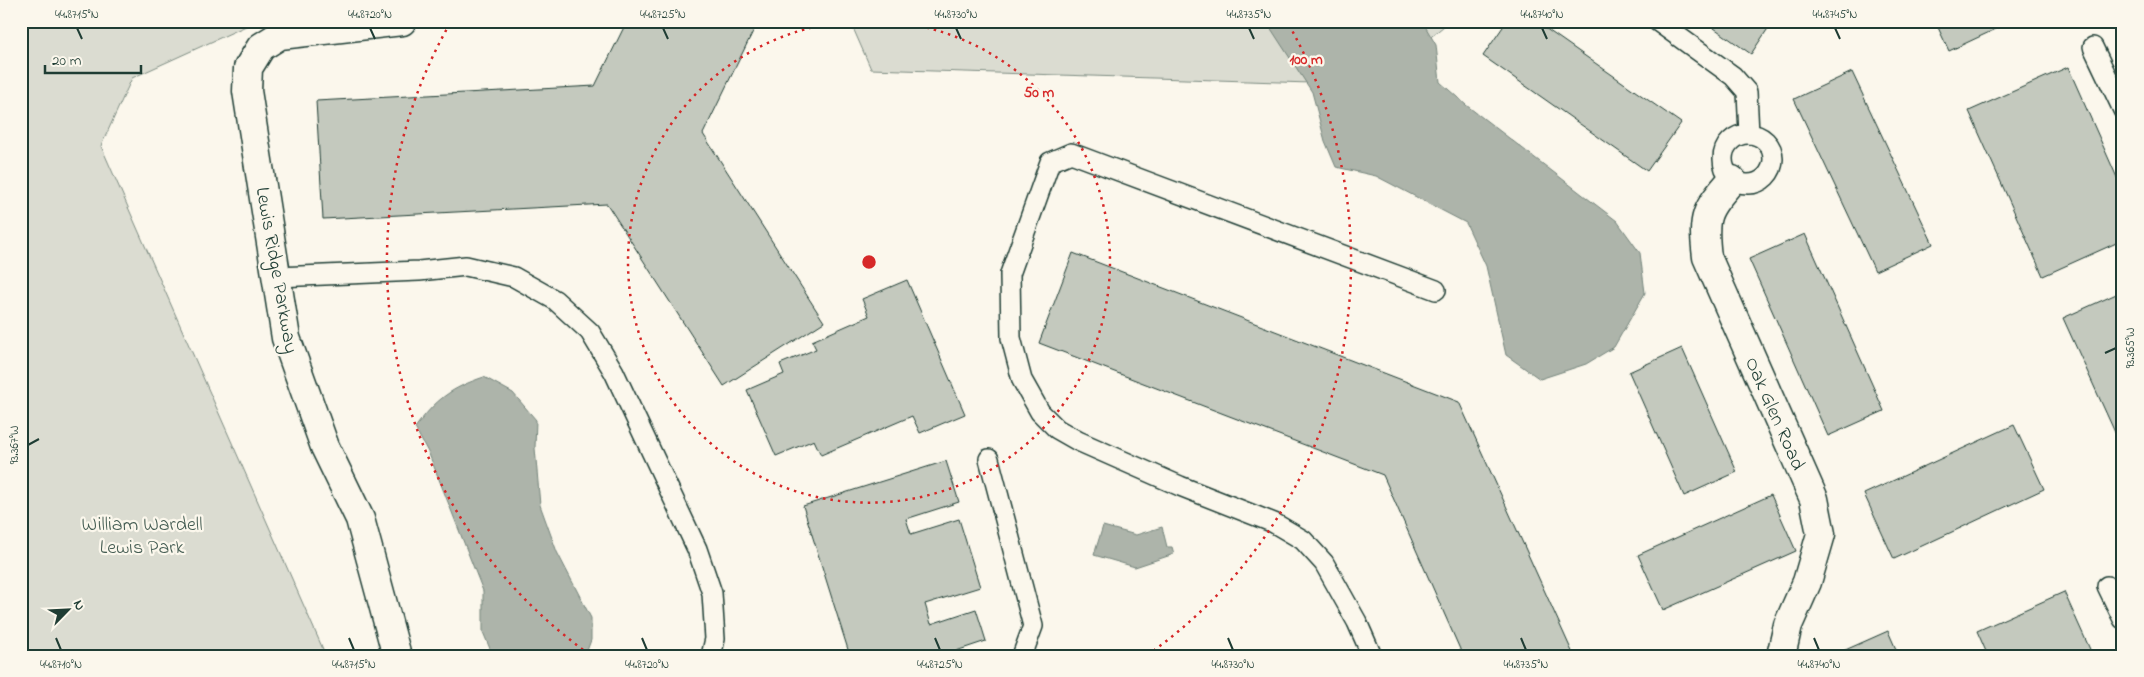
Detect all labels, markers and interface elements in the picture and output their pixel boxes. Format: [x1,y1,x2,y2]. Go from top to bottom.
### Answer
text: 44.8715°N [55,6,99,24]
text: 44.8720°N [348,6,392,24]
text: 44.8725°N [640,6,686,24]
text: 44.8730°N [934,6,978,24]
text: 44.8735°N [1227,6,1271,24]
text: 44.8740°N [1520,6,1564,24]
text: 44.8745°N [1813,6,1857,24]
scale bar [45,42,141,74]
text: 100 m [1289,49,1323,71]
text: 20 m [52,50,82,72]
text: 50 m [1024,82,1055,104]
street label: Lewis Ridge Parkway [246,185,304,356]
centre of rings [860,253,878,271]
text: 93.365°W [2122,328,2140,368]
street label: Oak Glen Road [1736,353,1811,475]
text: 93.367°W [6,426,24,464]
park label: William Wardell Lewis Park [81,511,203,563]
north arrow [42,584,92,634]
text: N [67,597,90,614]
text: 44.8710°N [40,656,82,674]
text: 44.8715°N [332,656,376,674]
text: 44.8720°N [625,656,669,674]
text: 44.8725°N [917,656,963,674]
text: 44.8730°N [1211,656,1255,674]
text: 44.8735°N [1504,656,1548,674]
text: 44.8740°N [1797,656,1841,674]

